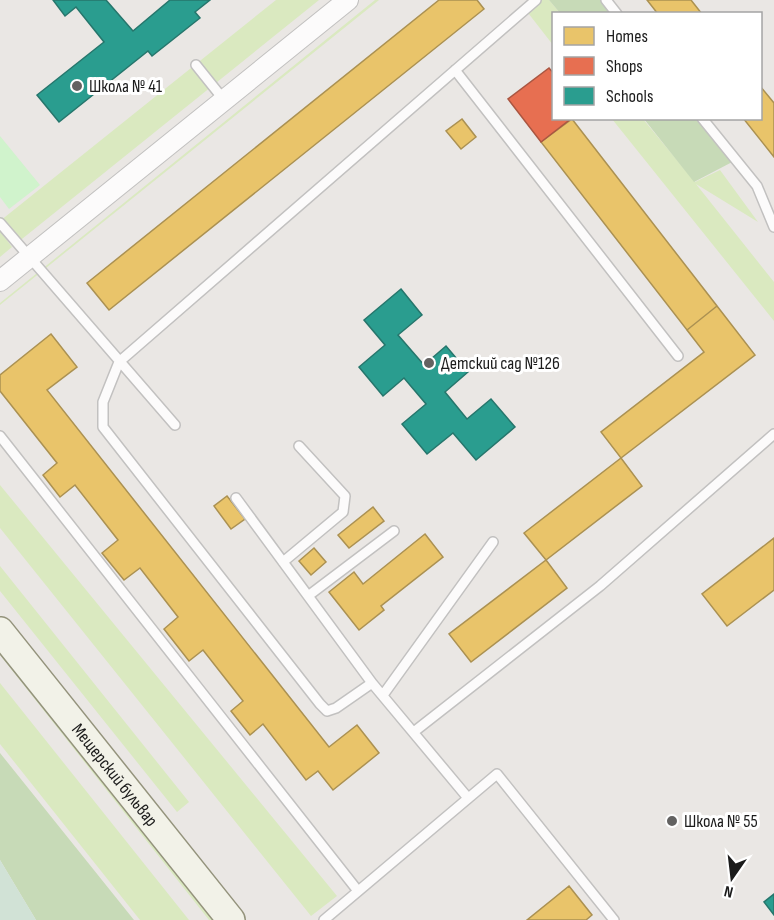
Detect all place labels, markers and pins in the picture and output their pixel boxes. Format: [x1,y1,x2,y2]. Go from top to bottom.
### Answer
place label: Школа № 41 [89,76,163,97]
marker: Школа № 41 [70,79,84,93]
place label: Детский сад №126 [441,353,560,374]
marker: Детский сад №126 [422,356,436,370]
place label: Школа № 55 [684,811,758,832]
marker: Школа № 55 [665,814,679,828]

